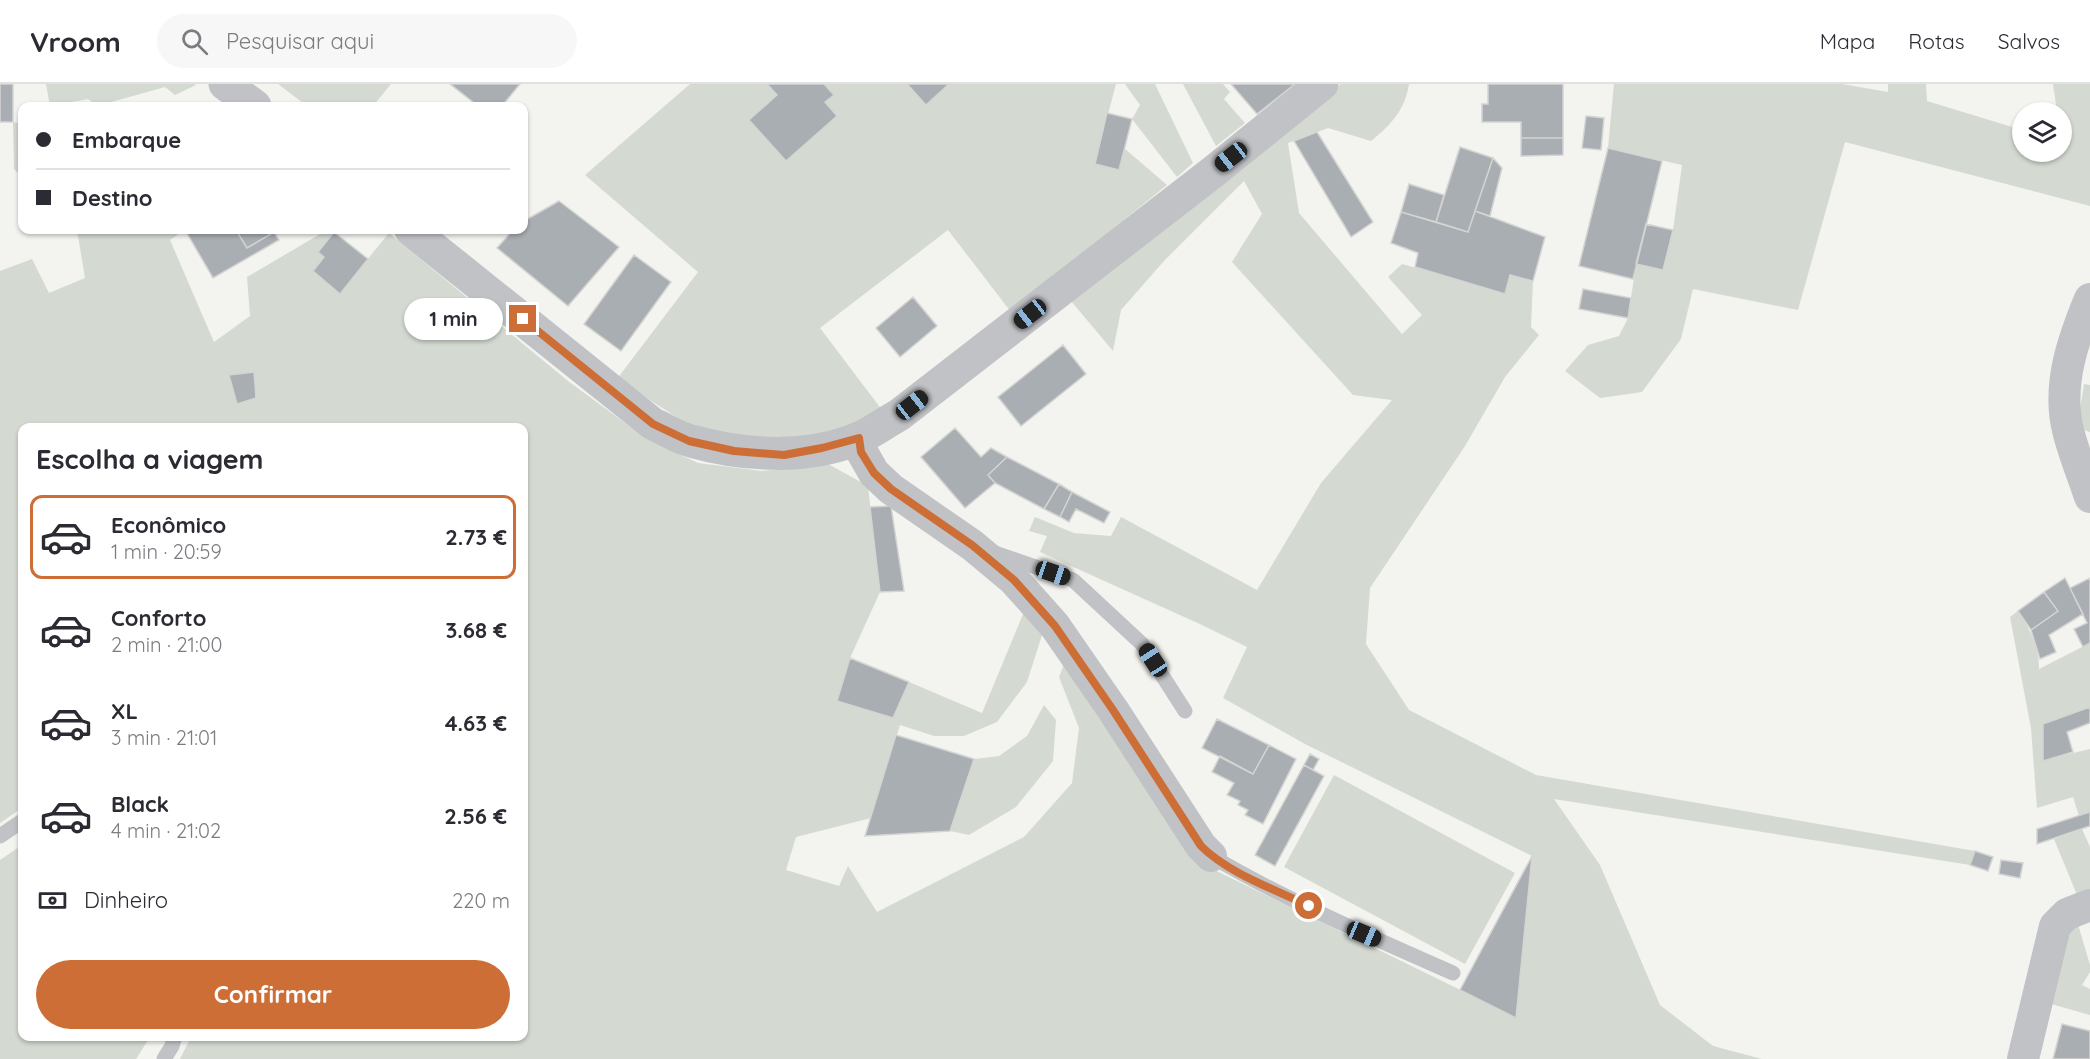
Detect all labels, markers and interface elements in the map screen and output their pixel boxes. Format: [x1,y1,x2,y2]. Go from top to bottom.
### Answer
search box [157,14,577,68]
text: Vroom [30,24,121,59]
icon: search [178,25,211,58]
text: Pesquisar aqui [226,27,374,55]
text: Mapa [1820,28,1875,54]
text: Rotas [1908,28,1965,54]
text: Salvos [1998,28,2060,54]
map controls [2012,102,2072,162]
button: layers [2012,102,2072,162]
text: Embarque [72,126,181,154]
car [1211,139,1251,175]
text: Destino [72,184,153,212]
car [1010,296,1050,332]
callout: 1 min [403,298,502,340]
route end [509,305,536,332]
text: 1 min [429,306,478,331]
car [892,387,932,423]
text: Escolha a viagem [36,442,264,476]
icon: car [39,510,93,564]
text: Econômico [111,511,226,539]
text: 2.73 € [445,523,507,551]
text: 1 min · 20:59 [111,539,222,564]
car [1033,559,1073,587]
icon: car [39,603,93,657]
text: Conforto [111,604,206,632]
text: 3.68 € [446,616,507,644]
text: 2 min · 21:00 [111,632,222,657]
car [1136,640,1170,680]
icon: car [39,696,93,750]
text: XL [111,697,138,725]
text: 4.63 € [445,709,507,737]
text: 3 min · 21:01 [111,725,217,750]
icon: car [39,789,93,843]
text: Black [111,790,169,818]
text: 2.56 € [444,802,507,830]
text: 4 min · 21:02 [111,818,221,843]
icon: cash [36,884,69,917]
text: Dinheiro [84,886,168,914]
text: 220 m [452,888,510,913]
route start [1295,892,1322,919]
car [1344,919,1384,949]
button: Confirmar [36,960,510,1029]

